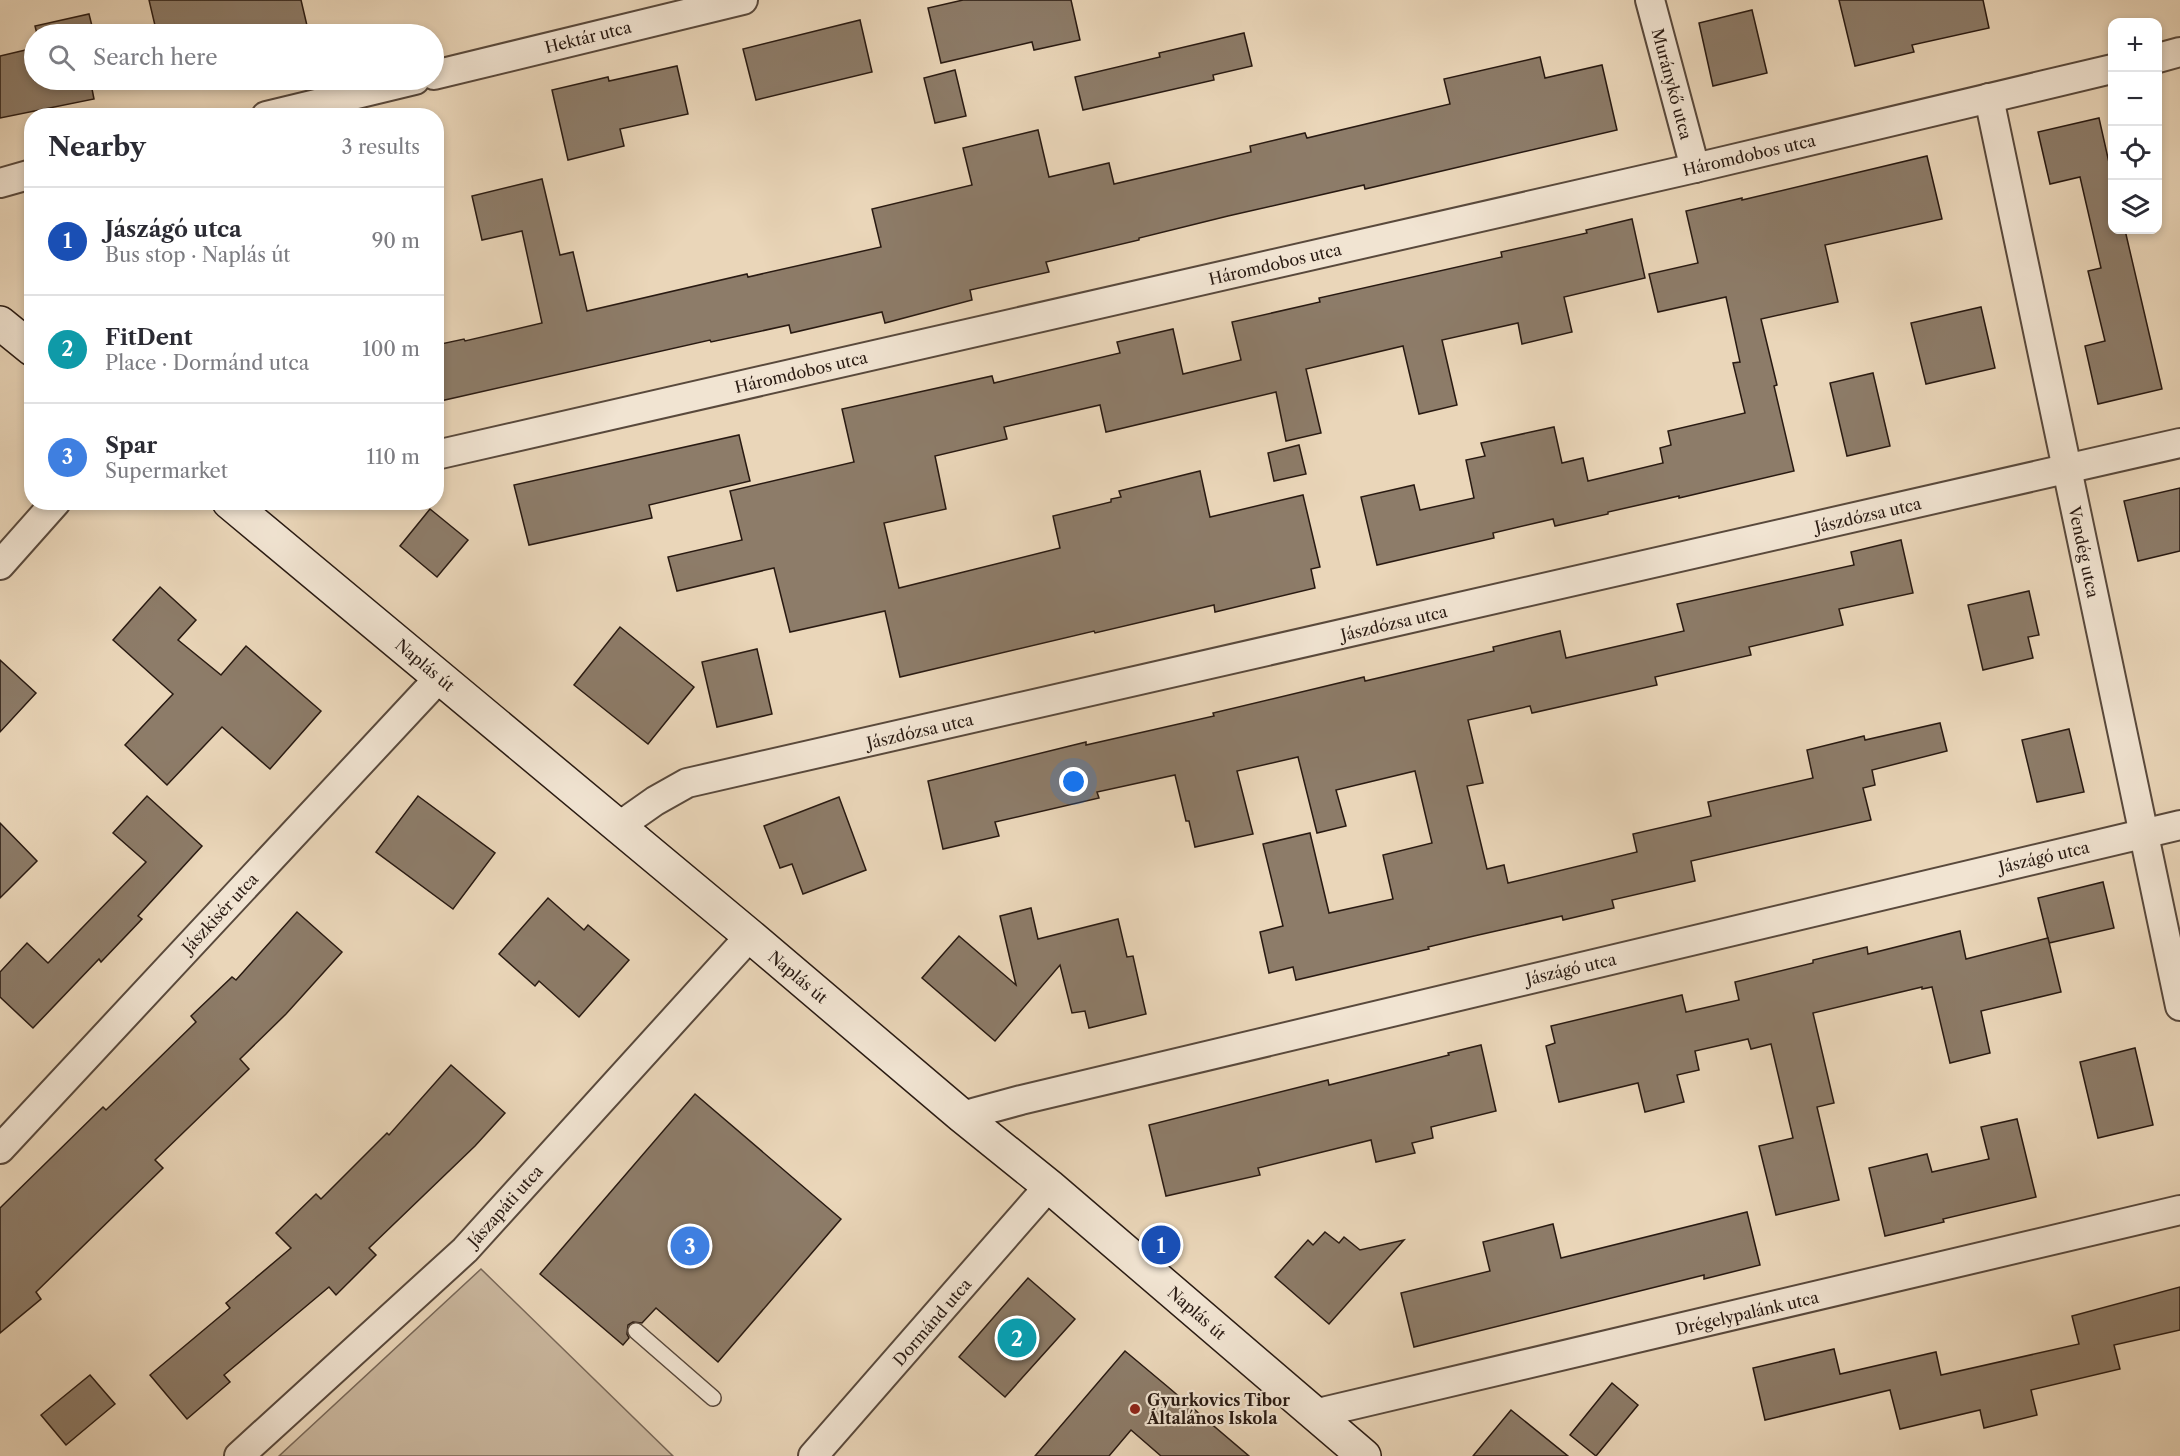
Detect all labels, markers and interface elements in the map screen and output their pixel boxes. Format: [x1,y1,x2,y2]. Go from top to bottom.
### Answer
street label: Hektár utca [543,16,634,57]
map controls [2108,18,2162,234]
button: + [2108,18,2162,72]
search box [24,24,444,90]
street label: Muránykő utca [1648,26,1697,142]
icon: search [45,41,78,74]
text: Search here [93,44,218,71]
button: − [2108,72,2162,126]
button: locate [2108,126,2162,180]
street label: Háromdobos utca [1681,130,1818,180]
text: Nearby [48,131,146,163]
text: 3 results [342,135,420,159]
button: layers [2108,180,2162,234]
text: Jászágó utca [105,216,242,243]
text: 1 [63,229,72,253]
text: 90 m [372,229,420,253]
street label: Háromdobos utca [1207,239,1344,289]
text: Bus stop · Naplás út [105,243,290,267]
text: FitDent [105,324,193,351]
text: 2 [62,337,73,361]
text: 100 m [362,337,420,361]
street label: Háromdobos utca [733,347,870,397]
text: Place · Dormánd utca [105,351,309,375]
text: Spar [105,432,157,459]
text: 3 [62,445,73,469]
text: 110 m [367,445,420,469]
text: Supermarket [105,459,228,483]
street label: Jászdózsa utca [1810,493,1924,538]
street label: Vendég utca [2064,504,2104,600]
street label: Jászdózsa utca [1336,601,1450,646]
street label: Naplás út [391,635,459,696]
street label: Jászdózsa utca [862,709,976,754]
your location [1059,767,1088,796]
street label: Jászágó utca [1994,837,2092,878]
street label: Jászkisér utca [176,868,263,959]
street label: Naplás út [764,947,832,1008]
street label: Jászágó utca [1521,949,1619,990]
street label: Jászapáti utca [461,1161,547,1253]
pin: 1 [1142,1222,1180,1268]
pin: 3 [670,1224,710,1268]
street label: Dormánd utca [889,1274,976,1370]
street label: Naplás út [1164,1282,1231,1344]
street label: Drégelypalánk utca [1673,1287,1821,1339]
pin: 2 [998,1316,1036,1360]
place label: Gyurkovics Tibor Általános Iskola [1146,1390,1290,1428]
marker: Gyurkovics Tibor Általános Iskola [1128,1402,1142,1416]

